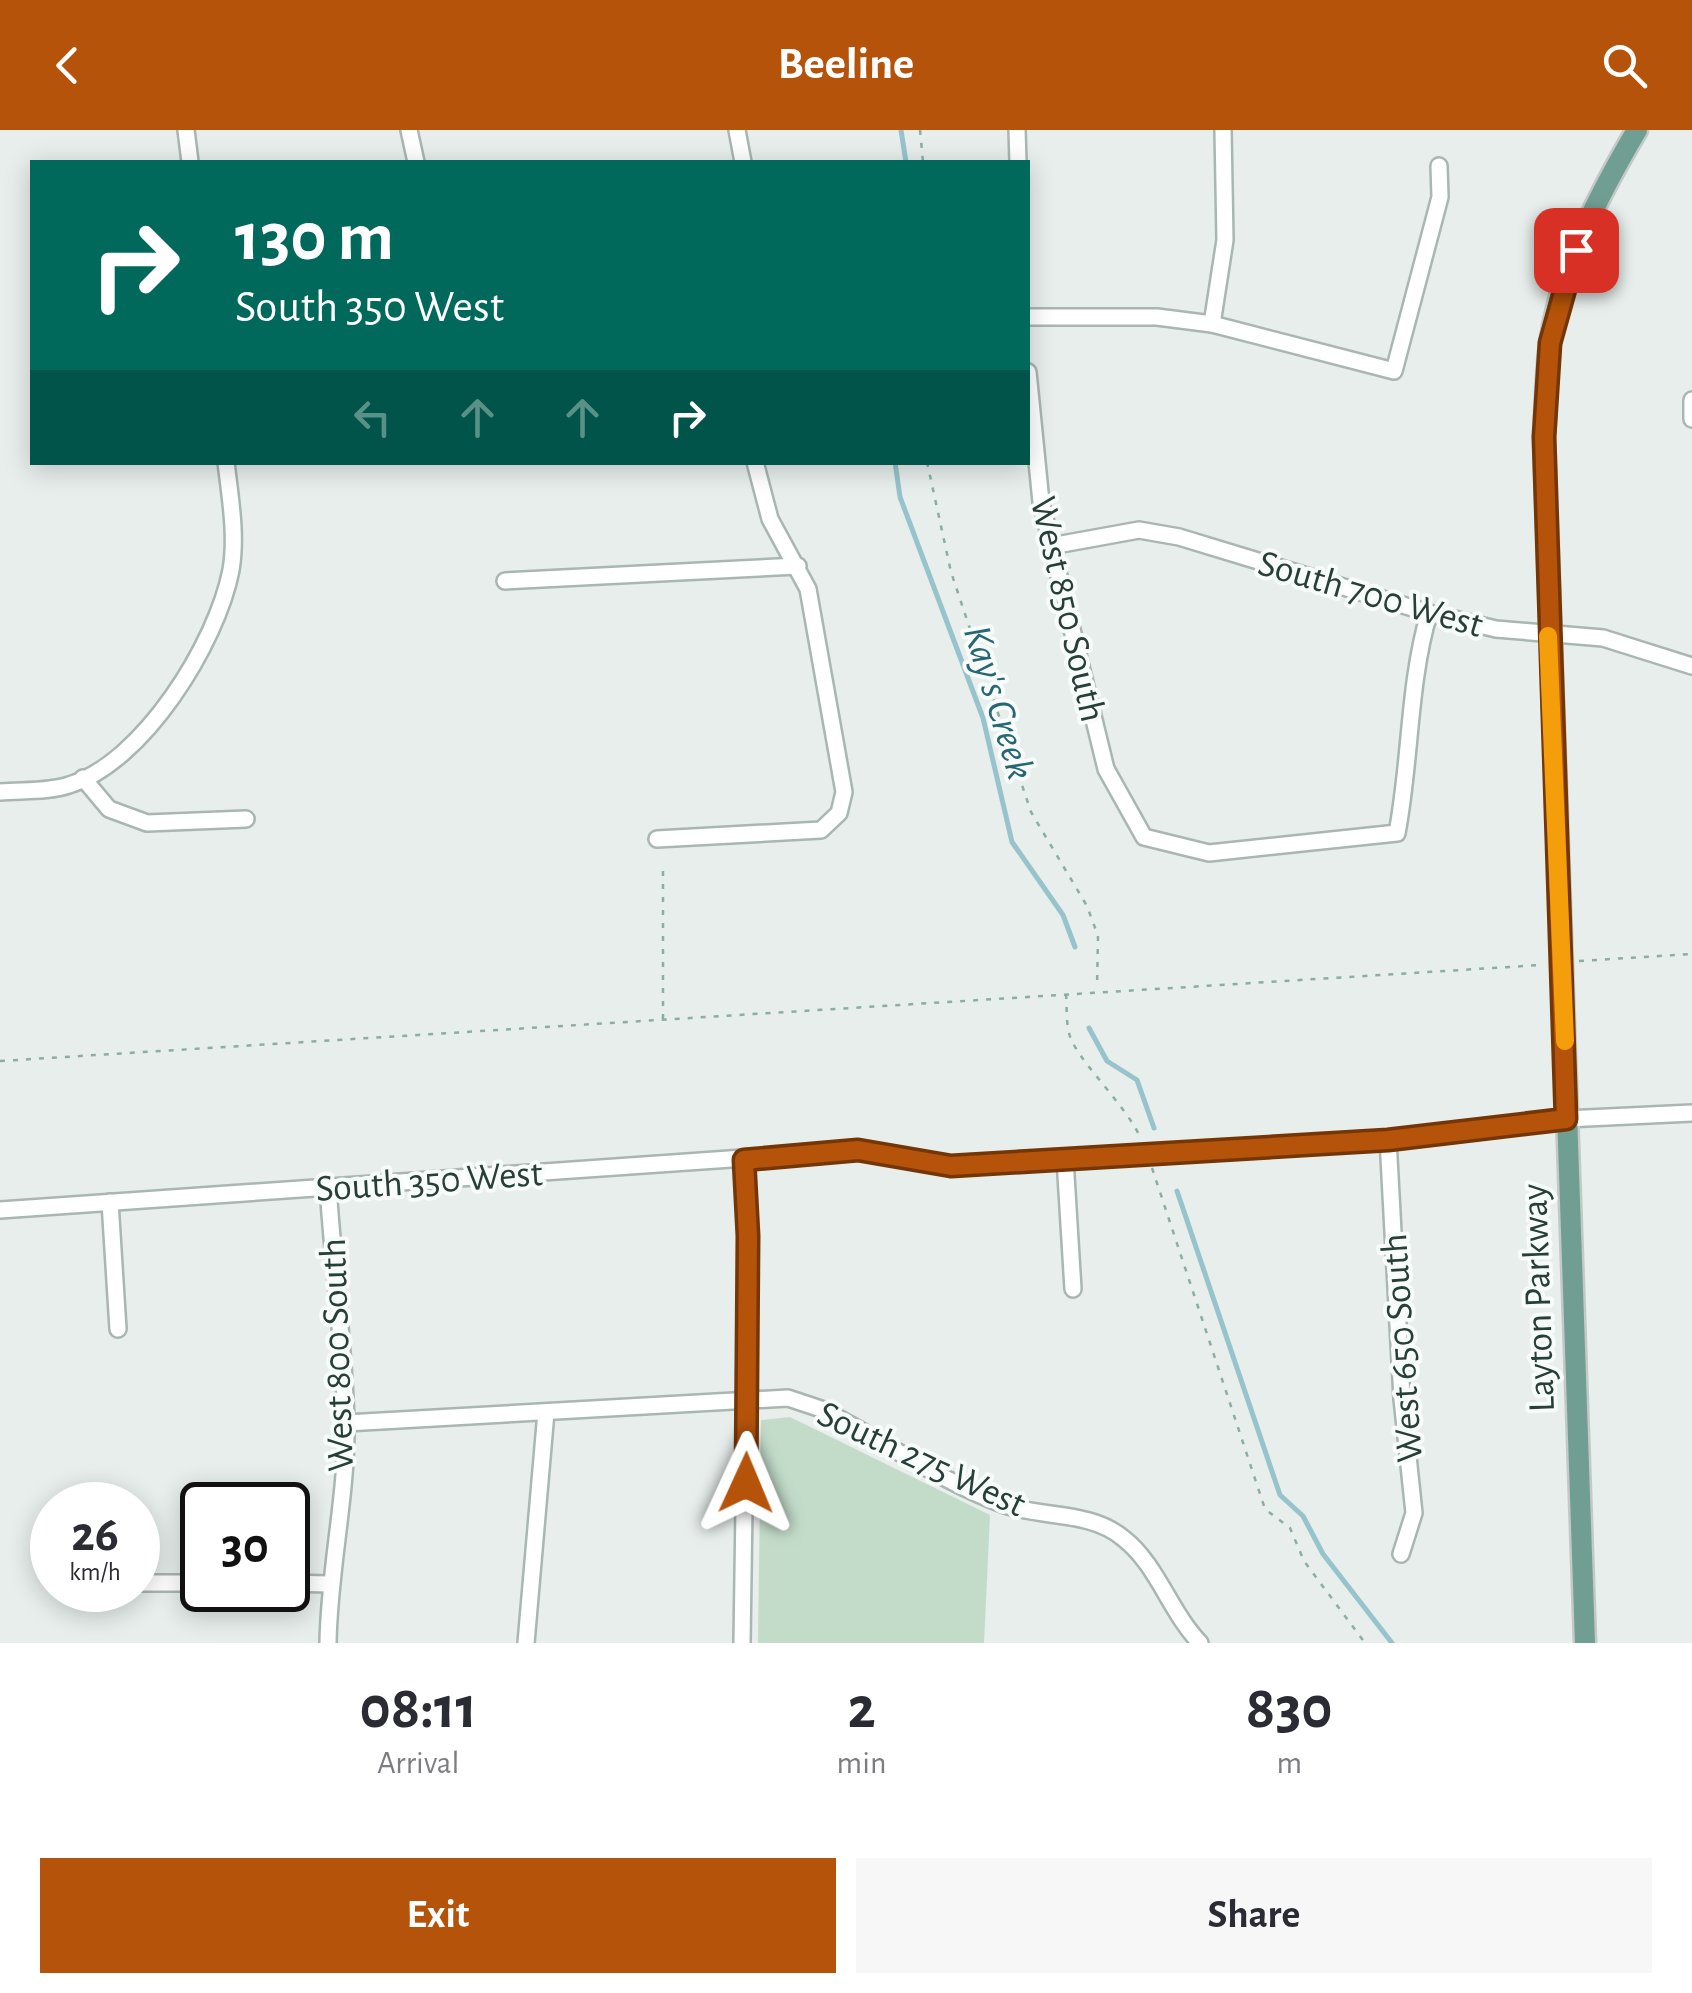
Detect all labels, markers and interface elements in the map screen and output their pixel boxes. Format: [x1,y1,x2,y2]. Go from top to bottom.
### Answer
icon: back [40,38,95,93]
icon: search [1597,38,1652,93]
text: Beeline [778,42,914,87]
icon: right [70,200,200,330]
text: 130 m [235,203,394,273]
pin [1534,208,1619,293]
icon: arrive [1549,223,1604,278]
text: South 350 West [235,285,504,330]
icon: left [345,390,400,445]
icon: ahead [450,390,505,445]
icon: ahead [555,390,610,445]
icon: right [660,390,715,445]
street label: West 850 South [1023,493,1111,726]
street label: South 700 West [1254,545,1487,645]
water label: Kay's Creek [956,621,1040,784]
street label: South 350 West [314,1155,544,1209]
street label: Layton Parkway [1516,1183,1562,1413]
street label: West 650 South [1376,1232,1430,1464]
street label: West 800 South [315,1237,361,1472]
street label: South 275 West [811,1395,1031,1524]
position arrow [694,1431,798,1535]
speed limit sign: 30 [180,1482,310,1612]
text: 26 [71,1510,119,1560]
text: km/h [69,1560,121,1585]
text: 08:11 [359,1679,477,1739]
text: 2 [847,1679,876,1739]
text: 830 [1246,1679,1333,1739]
text: Arrival [377,1747,459,1779]
text: min [837,1747,886,1779]
text: m [1276,1747,1302,1779]
button: Exit [40,1858,836,1973]
button: Share [856,1858,1652,1973]

